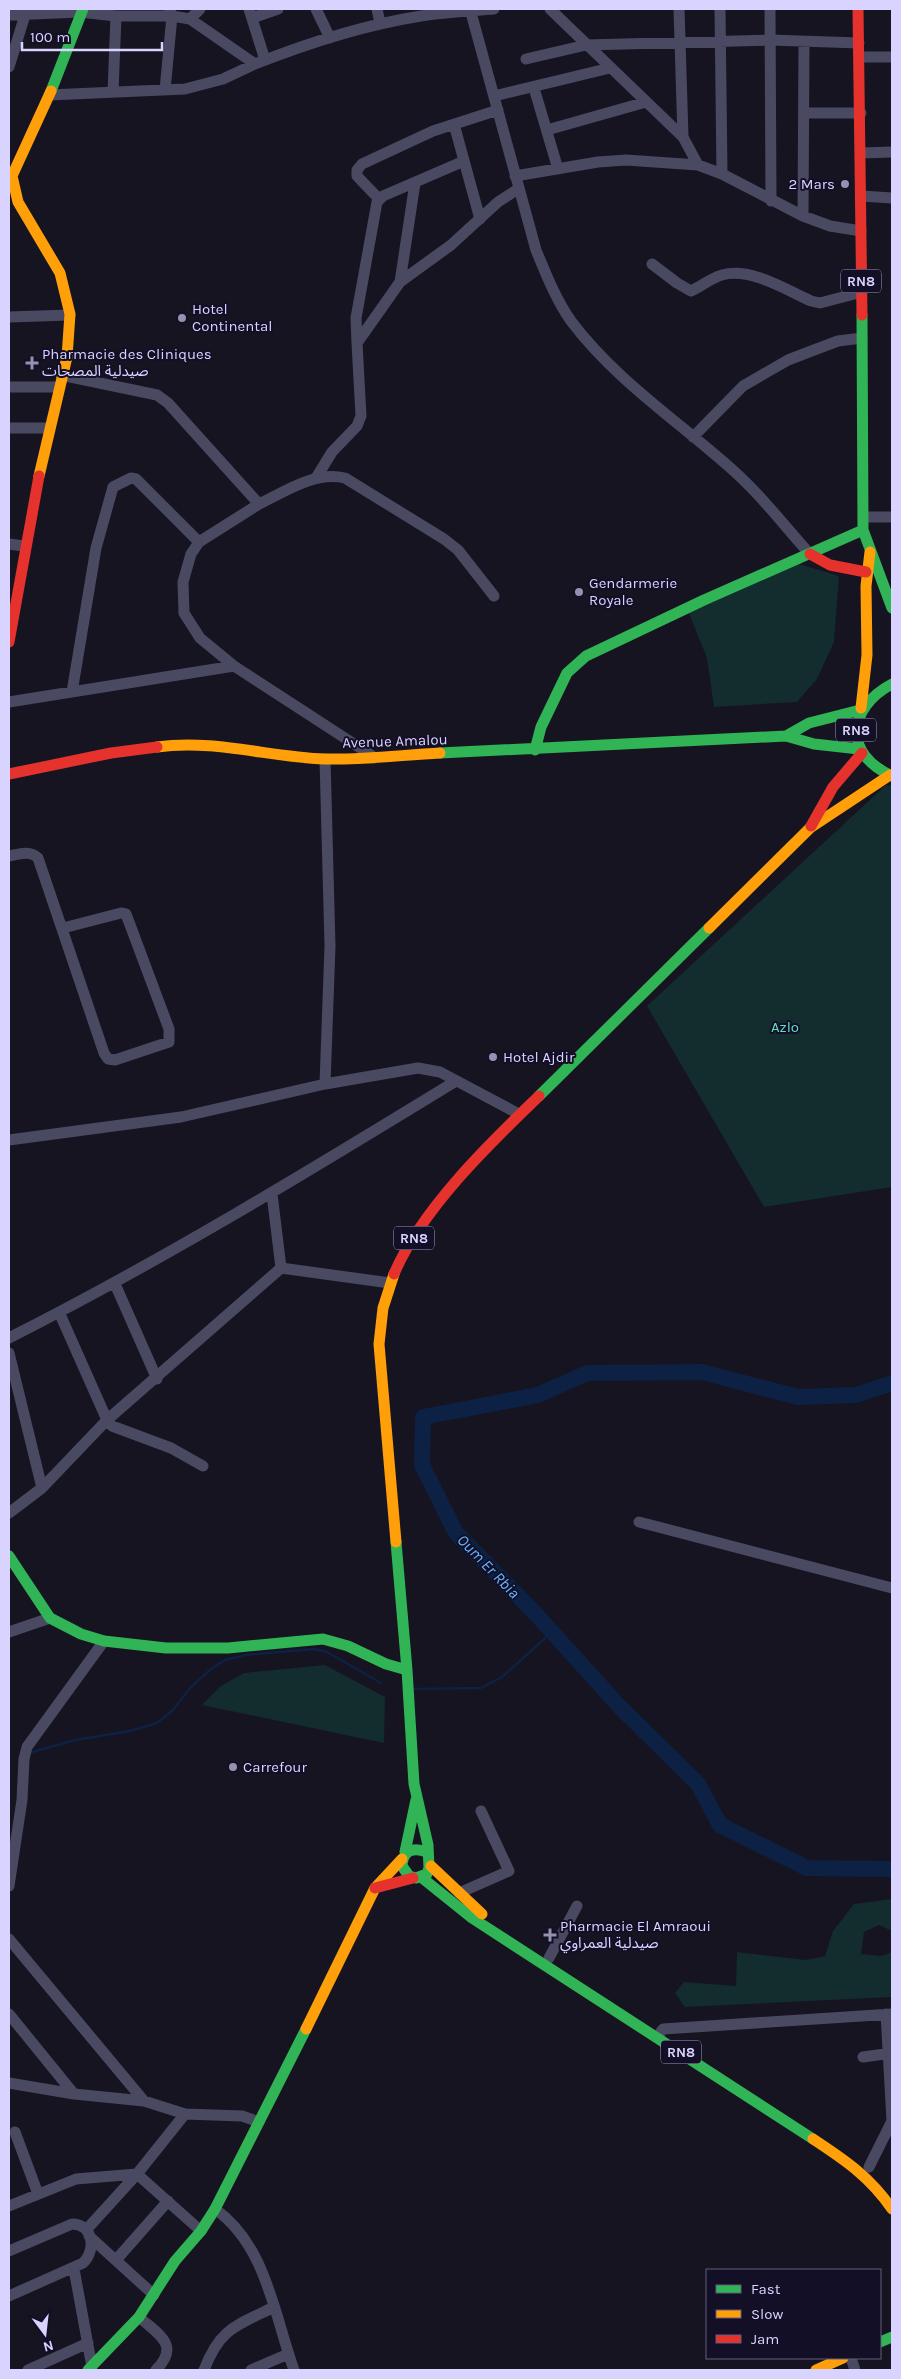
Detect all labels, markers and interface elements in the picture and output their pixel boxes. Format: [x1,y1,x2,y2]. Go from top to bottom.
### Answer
scale bar [22,20,162,52]
text: 100 m [30,28,70,46]
place label: 2 Mars [788,175,835,193]
marker: 2 Mars [839,178,851,190]
road number: RN8 [841,270,881,292]
place label: Hotel Continental [192,300,272,335]
marker: Hotel Continental [176,312,188,324]
place label: Pharmacie des Cliniques صيدلية المصحات [42,345,212,380]
marker: Pharmacie des Cliniques صيدلية المصحات [26,357,38,369]
place label: Gendarmerie Royale [589,574,677,609]
marker: Gendarmerie Royale [573,586,585,598]
road number: RN8 [836,718,876,742]
street label: Avenue Amalou [342,730,448,752]
park label: Azlo [771,1018,799,1036]
place label: Hotel Ajdir [503,1048,575,1066]
marker: Hotel Ajdir [487,1051,499,1063]
road number: RN8 [394,1226,434,1250]
water label: Oum Er Rbia [453,1530,524,1602]
place label: Carrefour [243,1758,307,1776]
marker: Carrefour [227,1761,239,1773]
place label: Pharmacie El Amraoui صيدلية العمراوي [560,1917,711,1954]
marker: Pharmacie El Amraoui صيدلية العمراوي [544,1929,556,1941]
road number: RN8 [661,2040,701,2064]
legend [706,2269,881,2359]
text: Fast [751,2280,781,2298]
text: Slow [751,2305,783,2323]
north arrow [20,2309,70,2359]
text: Jam [751,2330,779,2348]
text: N [41,2337,55,2356]

